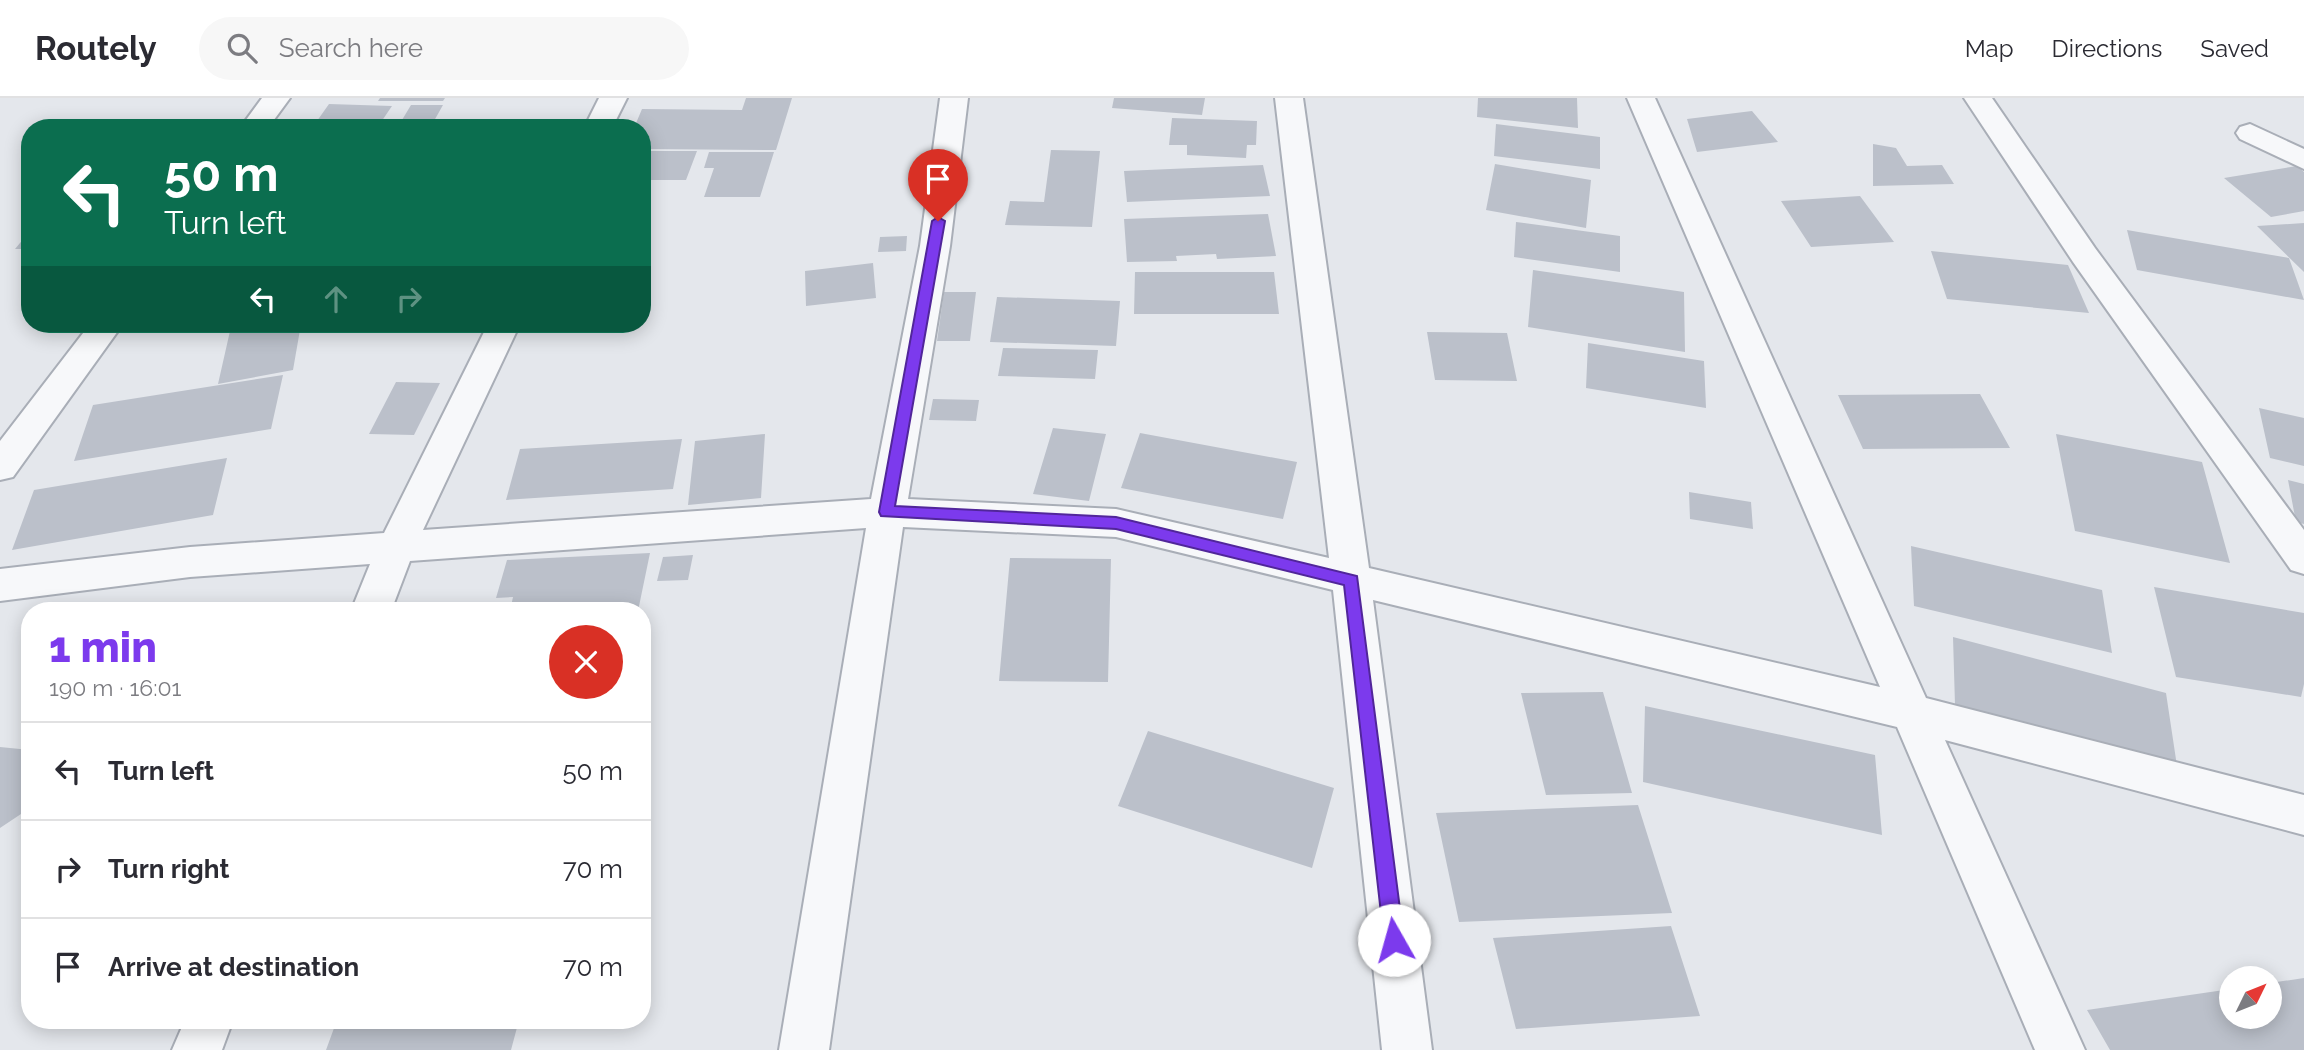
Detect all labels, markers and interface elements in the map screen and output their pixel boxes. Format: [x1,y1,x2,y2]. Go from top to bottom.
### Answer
search box [199,17,689,80]
text: Routely [35,29,157,68]
icon: search [223,29,261,67]
text: Search here [279,33,423,63]
text: Map [1965,34,2014,63]
text: Directions [2052,34,2162,63]
text: Saved [2200,34,2269,63]
text: 50 m [164,145,279,202]
icon: left [49,147,140,238]
pin [908,149,968,221]
icon: arrive [919,160,957,198]
text: Turn left [164,204,286,241]
icon: left [244,280,282,318]
icon: ahead [317,280,355,318]
icon: right [390,280,428,318]
text: 1 min [49,623,157,672]
button: close [549,625,623,699]
text: 190 m · 16:01 [49,674,181,701]
icon: left [49,752,87,790]
text: Turn left [108,756,214,786]
text: 50 m [562,756,623,786]
icon: right [49,850,87,888]
text: Turn right [108,854,229,884]
text: 70 m [563,854,623,884]
position arrow [1357,903,1431,977]
icon: arrive [49,948,87,986]
text: Arrive at destination [108,952,359,982]
text: 70 m [563,952,623,982]
north arrow [2219,966,2282,1029]
map controls [2219,966,2282,1029]

